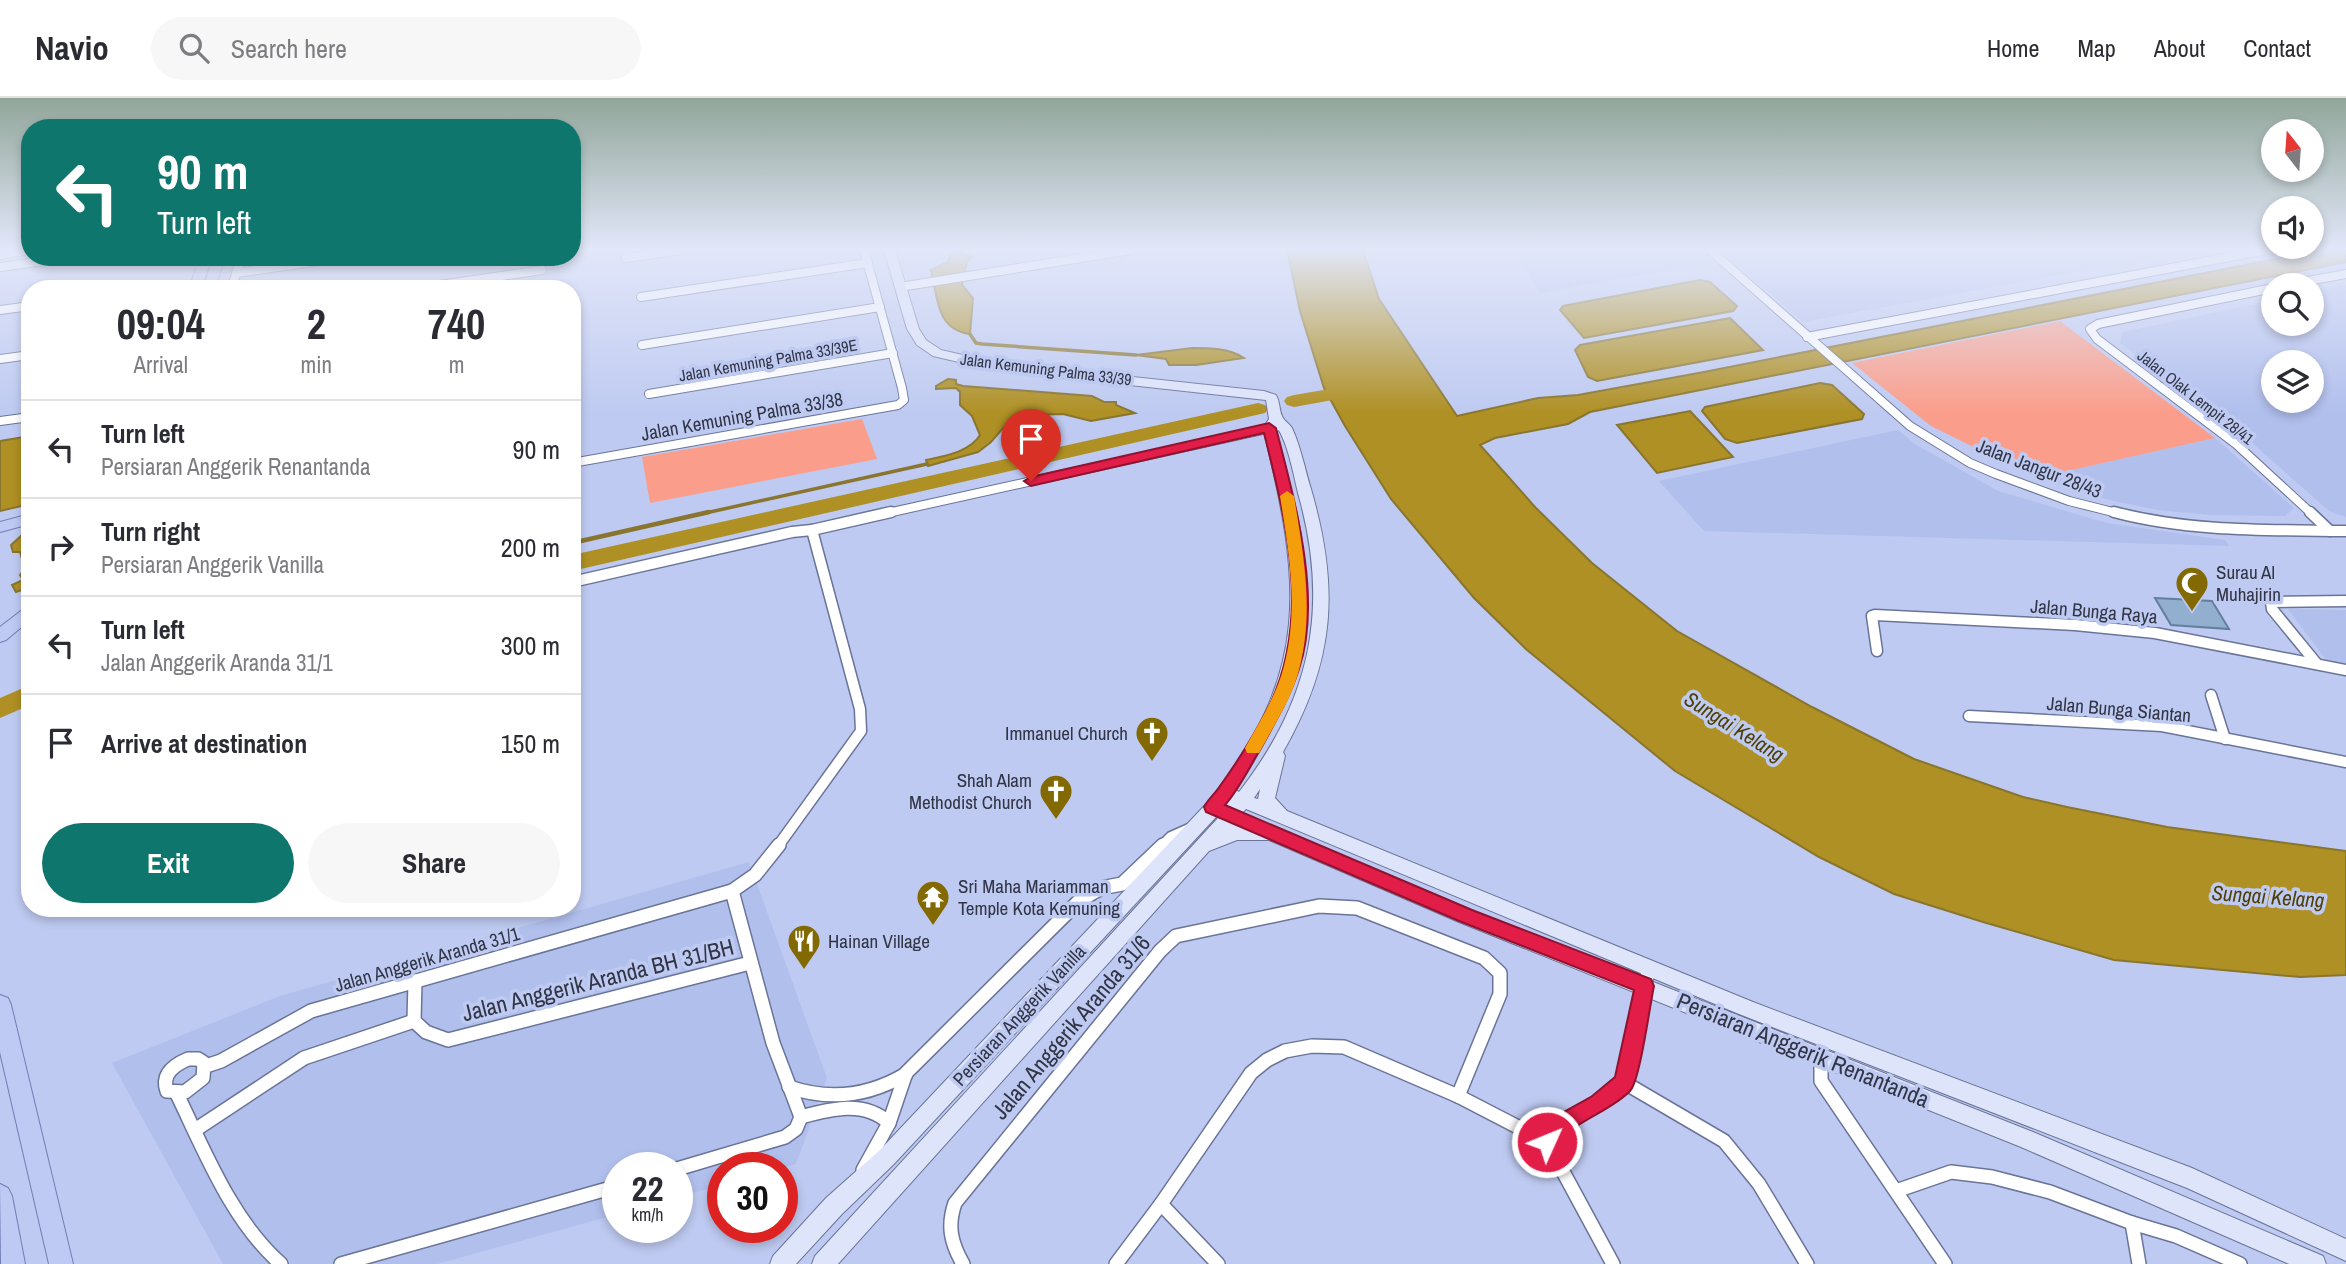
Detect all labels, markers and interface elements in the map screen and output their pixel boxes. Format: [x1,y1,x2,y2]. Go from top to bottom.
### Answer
search box [151,17,641,80]
text: Navio [35,26,109,70]
icon: search [175,29,213,67]
text: Search here [231,31,347,66]
text: Home [1987,32,2039,64]
text: Map [2077,32,2116,64]
text: About [2154,32,2205,64]
text: Contact [2243,32,2311,64]
north arrow [2261,119,2324,182]
map controls [2261,119,2324,413]
text: 90 m [157,138,249,204]
icon: left [42,147,133,238]
button: sound [2261,196,2324,259]
text: Turn left [157,201,251,244]
button: search [2261,273,2324,336]
text: 09:04 [117,296,205,352]
text: 2 [307,296,326,352]
text: 740 [428,296,485,352]
street label: Jalan Kemuning Palma 33/39E [677,333,859,387]
street label: Jalan Olak Lempit 28/41 [2133,345,2259,450]
street label: Jalan Kemuning Palma 33/39 [959,348,1133,390]
text: Arrival [134,349,188,380]
text: min [301,349,332,380]
text: m [449,349,464,380]
button: layers [2261,350,2324,413]
street label: Jalan Kemuning Palma 33/38 [639,385,845,447]
pin [1001,409,1061,481]
text: Turn left [101,416,185,451]
icon: arrive [1012,420,1050,458]
icon: left [42,430,80,468]
text: 90 m [513,432,560,467]
street label: Jalan Jangur 28/43 [1972,432,2106,504]
text: Persiaran Anggerik Renantanda [101,451,370,482]
text: Turn right [101,514,200,549]
icon: right [42,528,80,566]
text: 200 m [501,530,560,565]
text: Persiaran Anggerik Vanilla [101,549,324,580]
place label: Surau Al Muhajirin [2216,559,2281,607]
mosque icon: Surau Al Muhajirin [2173,564,2211,613]
street label: Jalan Bunga Raya [2029,593,2159,630]
text: Turn left [101,612,185,647]
icon: left [42,626,80,664]
text: 300 m [501,628,560,663]
text: Jalan Anggerik Aranda 31/1 [101,647,333,678]
water label: Sungai Kelang [1679,684,1790,769]
street label: Jalan Bunga Siantan [2046,690,2192,728]
church icon: Immanuel Church [1133,714,1171,763]
place label: Immanuel Church [1005,720,1128,746]
icon: arrive [42,724,80,762]
text: Arrive at destination [101,726,307,761]
text: 150 m [501,726,560,761]
place label: Shah Alam Methodist Church [909,767,1032,815]
church icon: Shah Alam Methodist Church [1037,772,1075,821]
button: Exit [42,823,294,903]
button: Share [308,823,560,903]
place label: Sri Maha Mariamman Temple Kota Kemuning [958,873,1120,921]
temple icon: Sri Maha Mariamman Temple Kota Kemuning [914,878,952,927]
water label: Sungai Kelang [2211,878,2326,915]
street label: Jalan Anggerik Aranda 31/1 [331,920,523,998]
restaurant icon: Hainan Village [785,922,823,971]
place label: Hainan Village [828,928,930,954]
street label: Jalan Anggerik Aranda 31/6 [984,928,1157,1125]
street label: Jalan Anggerik Aranda BH 31/BH [459,931,737,1028]
street label: Persiaran Anggerik Vanilla [947,939,1092,1091]
street label: Persiaran Anggerik Renantanda [1672,985,1934,1115]
position arrow [1510,1105,1584,1179]
speed limit sign: 30 [707,1152,798,1243]
text: 22 [632,1165,663,1212]
text: km/h [632,1202,664,1227]

